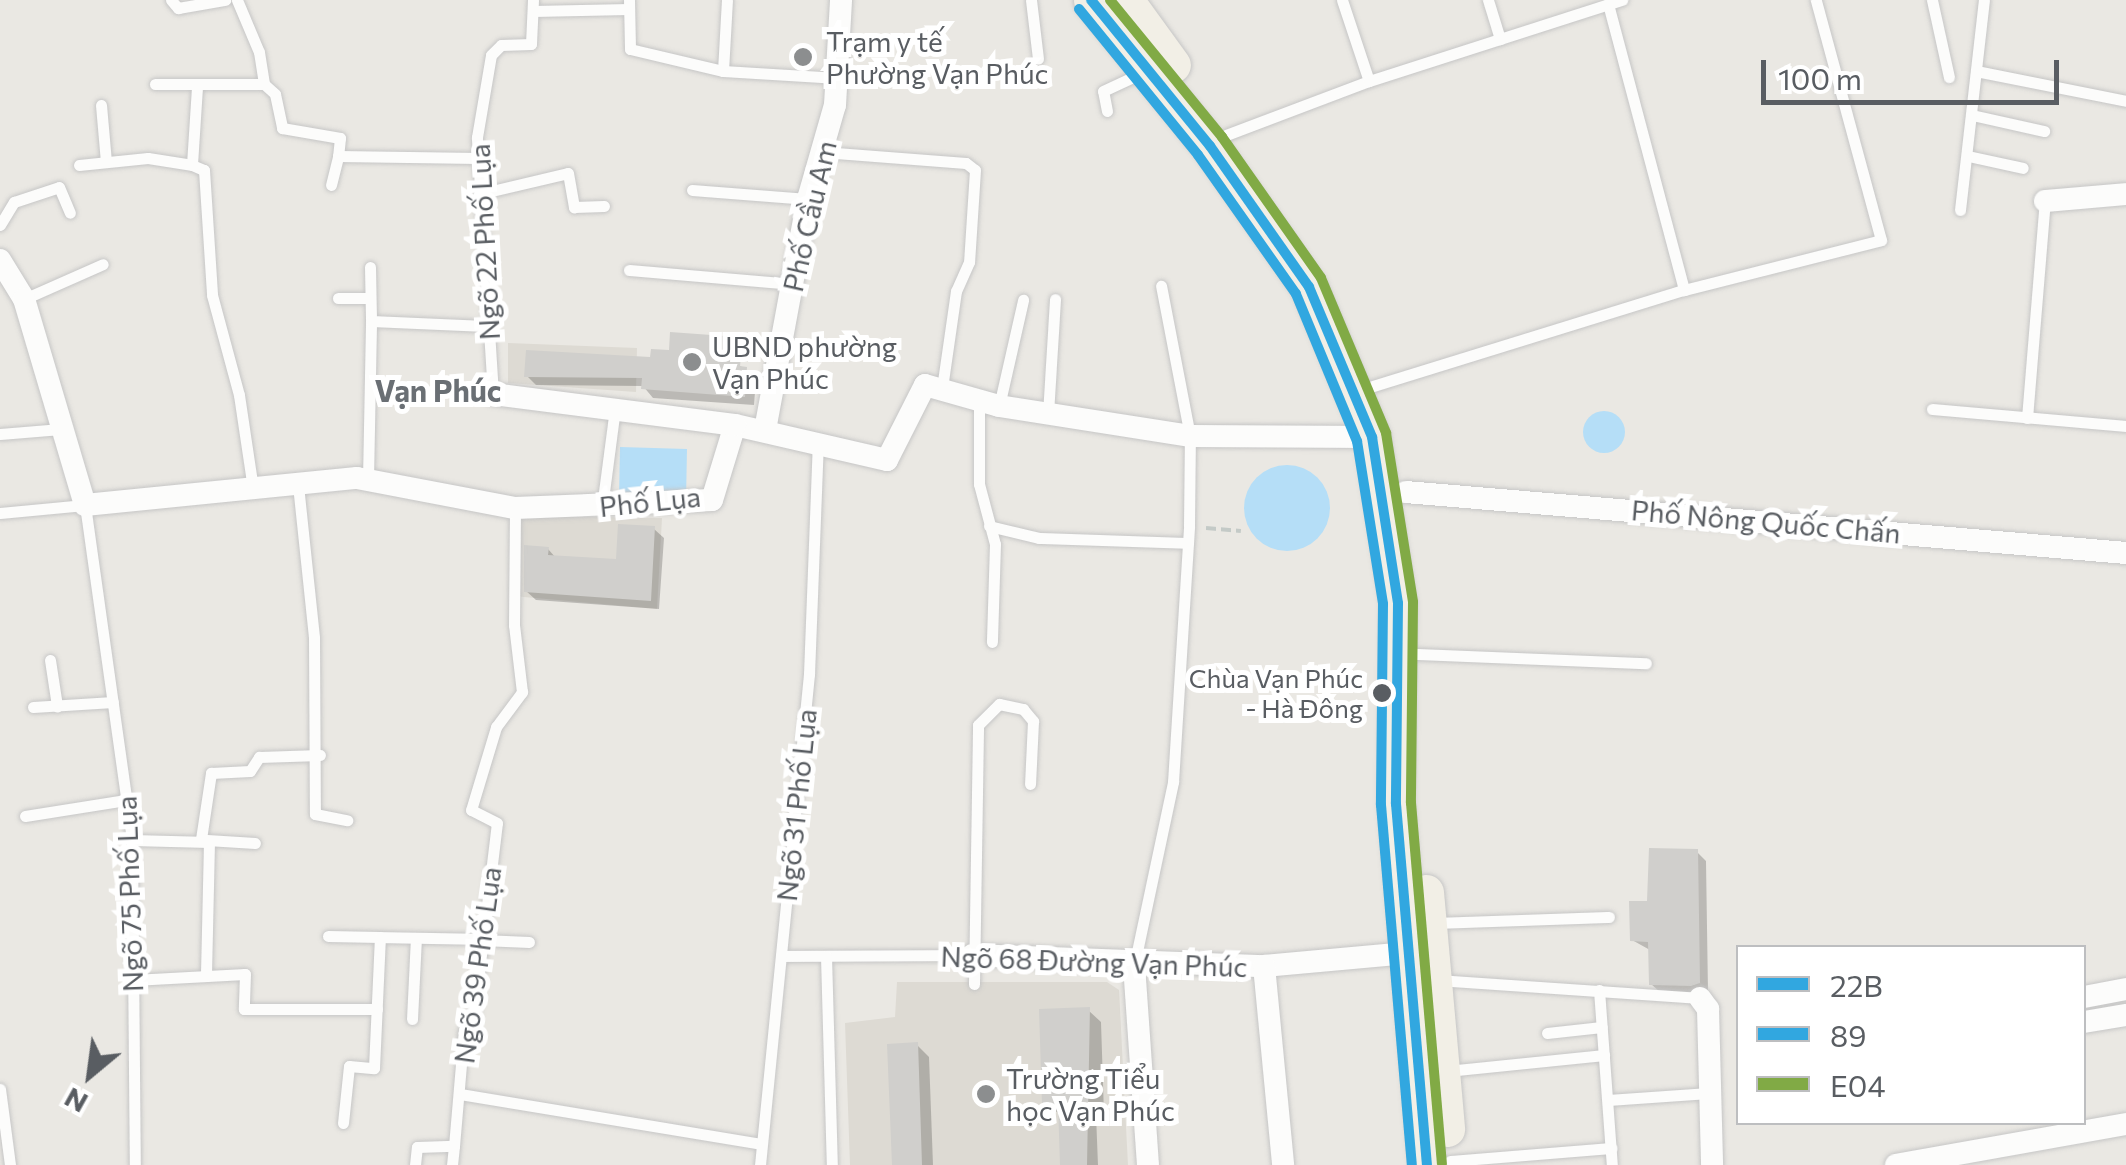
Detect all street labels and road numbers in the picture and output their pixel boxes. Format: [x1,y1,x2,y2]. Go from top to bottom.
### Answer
street label: Phố Cầu Am [775,137,843,295]
street label: Ngõ 22 Phố Lụa [462,143,506,341]
street label: Phố Lụa [598,479,702,523]
street label: Phố Nông Quốc Chấn [1630,492,1902,550]
street label: Ngõ 31 Phố Lụa [769,707,823,903]
street label: Ngõ 75 Phố Lụa [109,795,149,993]
street label: Ngõ 39 Phố Lụa [447,864,507,1066]
street label: Ngõ 68 Đường Vạn Phúc [940,939,1248,983]

